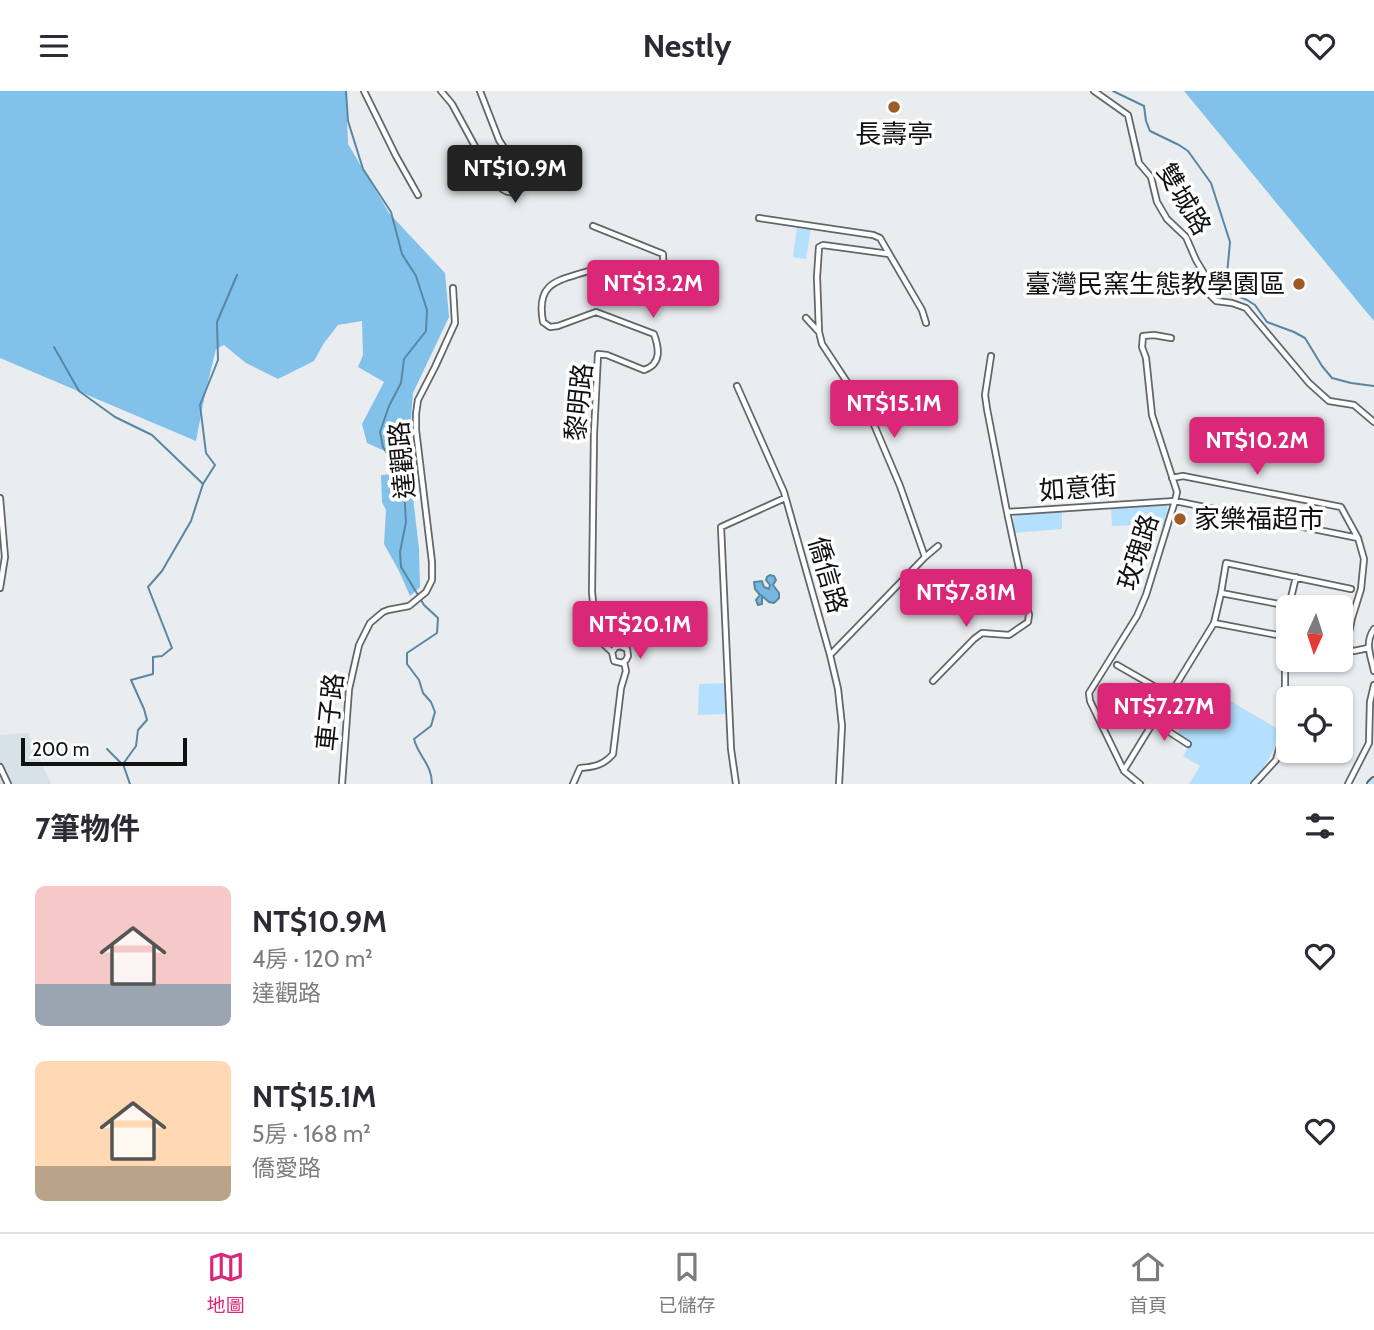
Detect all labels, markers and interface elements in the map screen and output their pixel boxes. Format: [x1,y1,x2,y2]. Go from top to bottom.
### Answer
text: Nestly [643,26,731,65]
icon: menu [35,27,73,65]
icon: heart [1301,27,1339,65]
marker: 長壽亭 [886,99,902,115]
place label: 長壽亭 [855,118,933,150]
pin: NT$10.9M [443,145,587,205]
text: NT$10.9M [463,154,567,182]
street label: 雙城路 [1150,157,1218,241]
pin: NT$13.2M [581,261,725,320]
place label: 臺灣民窯生態教學園區 [1025,268,1285,300]
text: NT$13.2M [603,269,703,297]
marker: 臺灣民窯生態教學園區 [1291,276,1307,292]
street label: 黎明路 [559,362,599,442]
pin: NT$15.1M [822,381,966,440]
text: NT$15.1M [846,389,942,417]
pin: NT$10.2M [1185,417,1329,477]
street label: 達觀路 [383,420,421,500]
text: NT$10.2M [1205,426,1309,454]
street label: 如意街 [1038,469,1118,507]
place label: 家樂福超市 [1194,503,1324,535]
street label: 玫瑰路 [1111,510,1165,594]
marker: 家樂福超市 [1172,511,1188,527]
street label: 僑信路 [802,533,854,617]
pin: NT$7.81M [894,569,1038,629]
text: NT$7.81M [916,578,1016,606]
north arrow [1276,595,1353,672]
map controls [1276,595,1353,763]
pin: NT$20.1M [568,601,712,661]
text: NT$20.1M [589,610,691,638]
street label: 車子路 [310,672,350,752]
pin: NT$7.27M [1092,683,1236,743]
button: locate [1276,686,1353,763]
text: NT$7.27M [1114,692,1214,720]
scale bar [21,735,187,767]
text: 200 m [32,738,89,761]
icon: filters [1301,807,1339,845]
text: 7筆物件 [35,810,140,847]
text: NT$10.9M [252,903,387,940]
icon: home [91,914,175,998]
icon: heart [1301,937,1339,975]
text: 4房 · 120 m² [252,945,373,973]
text: 達觀路 [252,979,321,1007]
text: NT$15.1M [252,1078,377,1115]
icon: home [91,1089,175,1173]
icon: heart [1301,1112,1339,1150]
text: 5房 · 168 m² [252,1120,371,1148]
text: 僑愛路 [252,1154,321,1182]
tab: 地圖 [207,1248,245,1317]
tab: 已儲存 [658,1248,715,1317]
tab: 首頁 [1129,1248,1167,1317]

